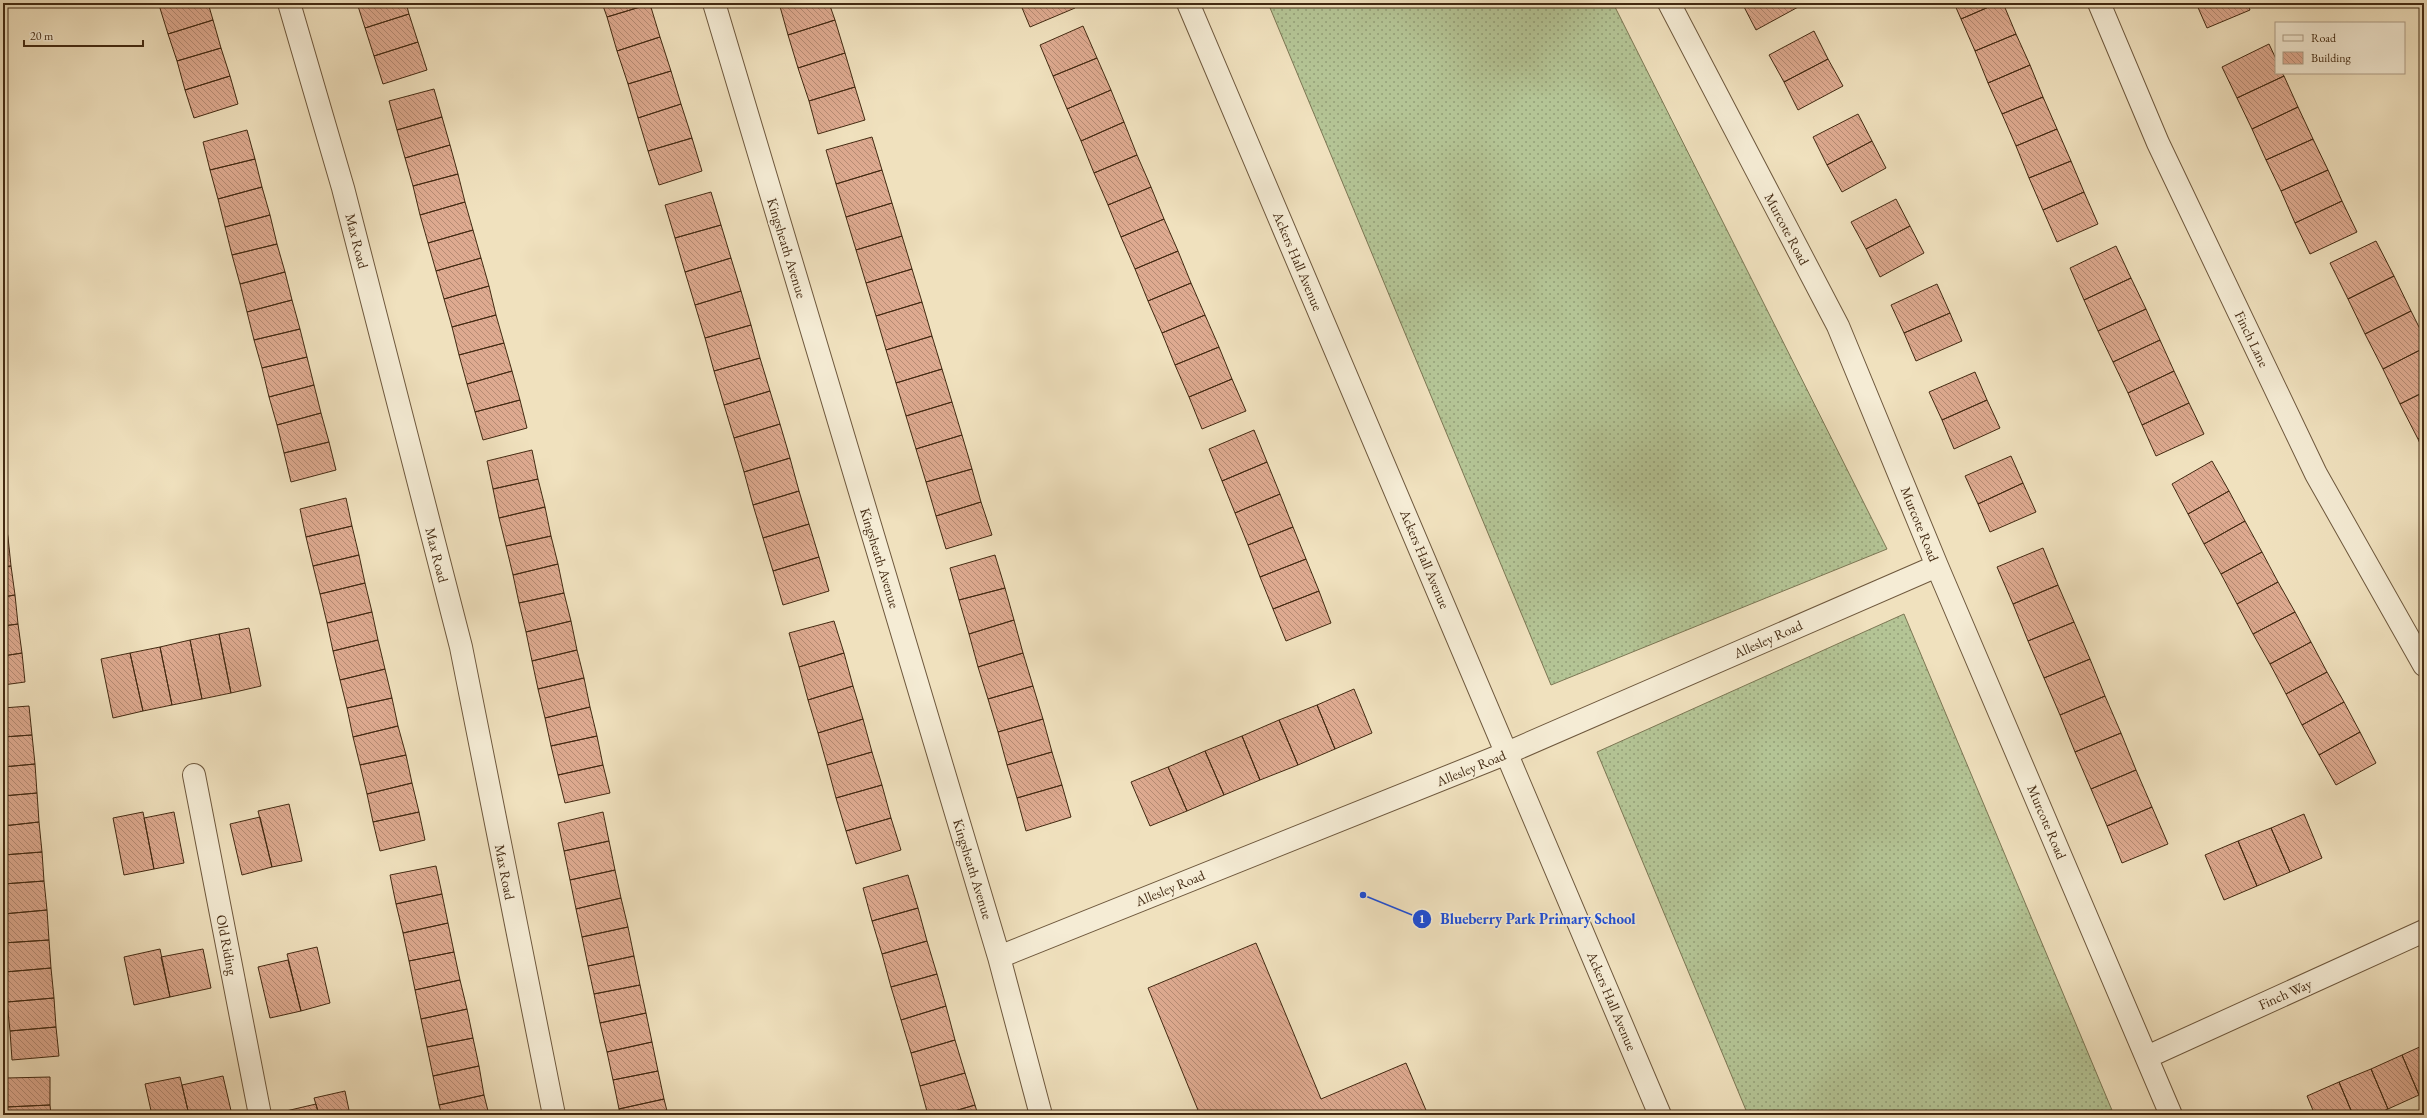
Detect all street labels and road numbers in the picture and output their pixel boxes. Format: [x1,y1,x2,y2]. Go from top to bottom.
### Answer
street label: Murcote Road [1761,190,1814,269]
street label: Kingsheath Avenue [763,196,811,301]
street label: Ackers Hall Avenue [1269,208,1327,314]
street label: Max Road [341,212,373,271]
street label: Finch Lane [2231,308,2274,371]
street label: Murcote Road [1897,484,1943,565]
street label: Kingsheath Avenue [856,506,904,611]
street label: Ackers Hall Avenue [1396,506,1454,612]
street label: Max Road [421,526,453,585]
street label: Allesley Road [1730,615,1806,663]
street label: Allesley Road [1433,746,1509,790]
street label: Murcote Road [2023,782,2071,863]
street label: Kingsheath Avenue [949,817,997,922]
street label: Max Road [491,843,519,902]
street label: Allesley Road [1132,866,1208,910]
street label: Old Riding [212,913,242,978]
street label: Ackers Hall Avenue [1583,948,1641,1054]
street label: Finch Way [2255,974,2315,1014]

